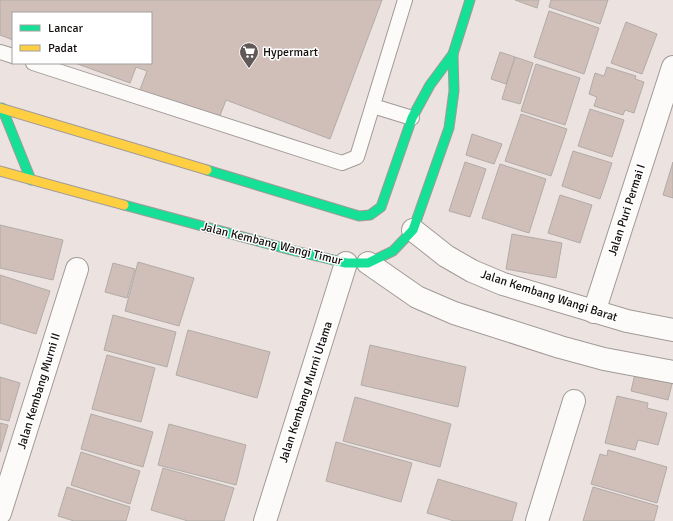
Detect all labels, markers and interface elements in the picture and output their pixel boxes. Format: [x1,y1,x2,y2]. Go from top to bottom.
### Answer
legend [12,12,152,64]
text: Lancar [48,21,84,36]
text: Padat [48,41,77,56]
supermarket icon: Hypermart [238,41,260,69]
place label: Hypermart [263,45,318,60]
street label: Jalan Puri Permai I [605,162,649,258]
street label: Jalan Kembang Wangi Timur [200,219,345,269]
street label: Jalan Kembang Wangi Barat [479,267,619,325]
street label: Jalan Kembang Murni Utama [276,320,336,464]
street label: Jalan Kembang Murni II [14,331,64,451]

